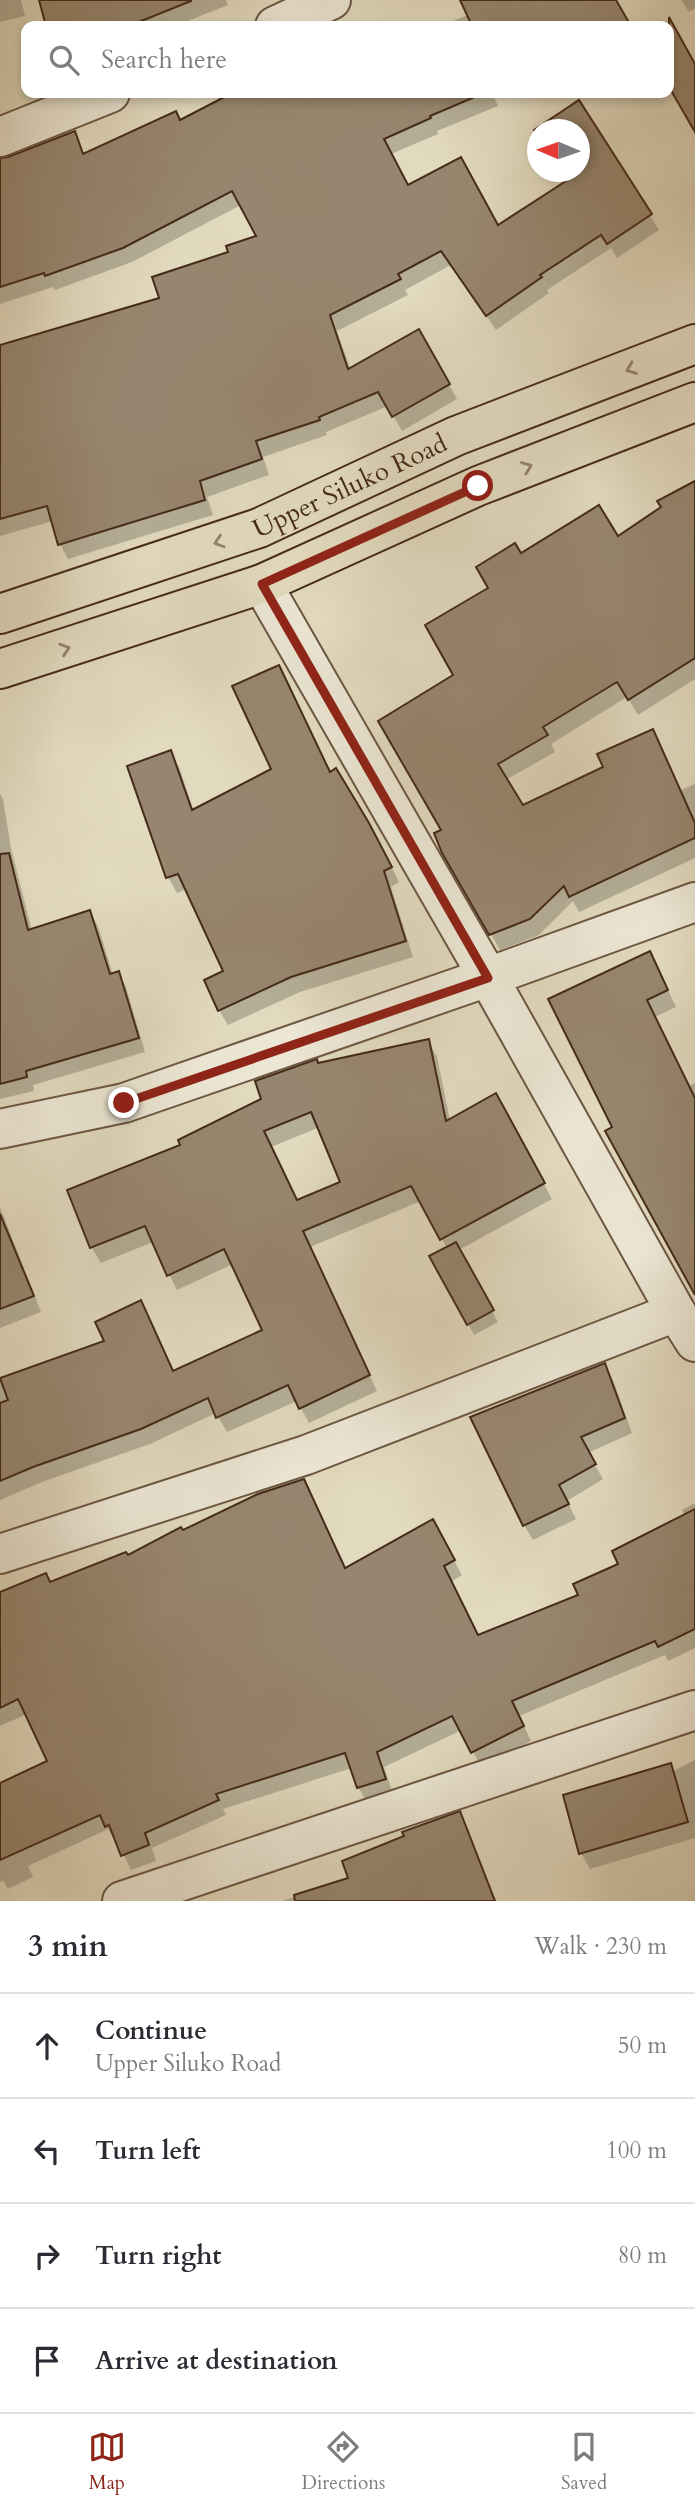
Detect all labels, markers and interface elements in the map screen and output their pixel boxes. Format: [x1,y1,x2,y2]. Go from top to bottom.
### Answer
search box [21,21,674,98]
icon: search [45,41,83,79]
text: Search here [101,42,227,77]
north arrow [527,119,590,182]
one-way arrow [626,360,638,374]
street label: Upper Siluko Road [247,425,453,546]
one-way arrow [520,462,532,476]
route start [462,470,493,501]
one-way arrow [213,533,225,548]
one-way arrow [59,643,71,658]
route end [108,1087,139,1118]
text: 3 min [28,1926,108,1967]
text: Walk · 230 m [534,1931,667,1962]
text: Continue [95,2013,207,2048]
icon: ahead [28,2027,66,2065]
text: 50 m [618,2030,667,2061]
text: Upper Siluko Road [95,2048,281,2079]
icon: left [28,2132,66,2170]
text: Turn left [95,2133,200,2168]
text: 100 m [606,2135,667,2166]
icon: right [28,2237,66,2275]
text: Turn right [95,2238,222,2273]
text: 80 m [618,2240,667,2271]
icon: arrive [28,2342,66,2380]
text: Arrive at destination [95,2343,338,2378]
tab: Map [88,2428,126,2496]
tab: Directions [302,2428,385,2496]
tab: Saved [561,2428,607,2496]

